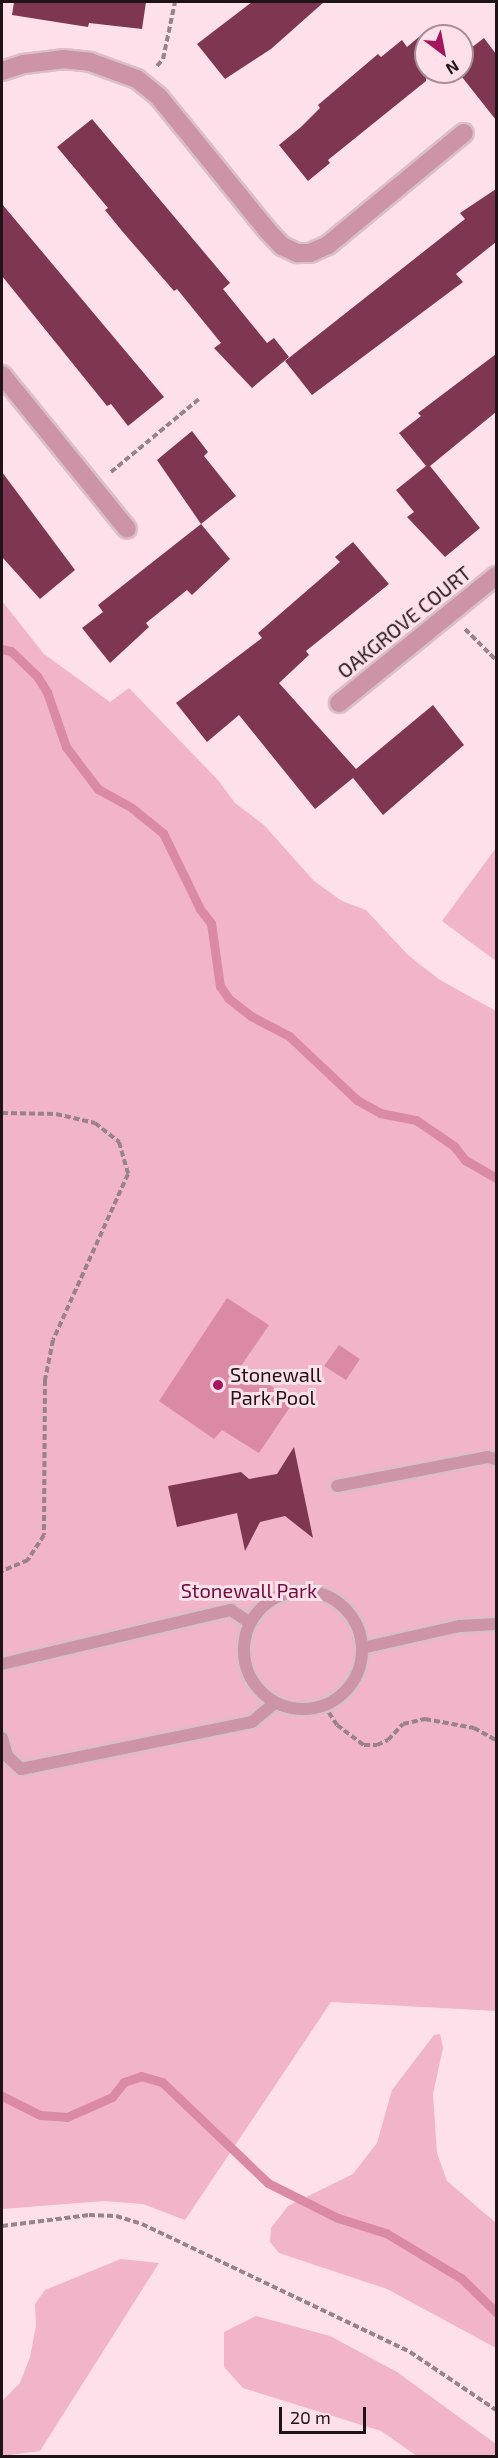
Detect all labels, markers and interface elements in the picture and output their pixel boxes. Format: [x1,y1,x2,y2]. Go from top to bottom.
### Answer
north arrow [414,24,474,84]
text: N [443,57,463,79]
street label: OAKGROVE COURT [332,561,476,683]
place label: Stonewall Park Pool [230,1362,322,1409]
marker: Stonewall Park Pool [211,1378,225,1392]
park label: Stonewall Park [180,1578,318,1602]
scale bar [282,2395,369,2433]
text: 20 m [290,2406,331,2428]

